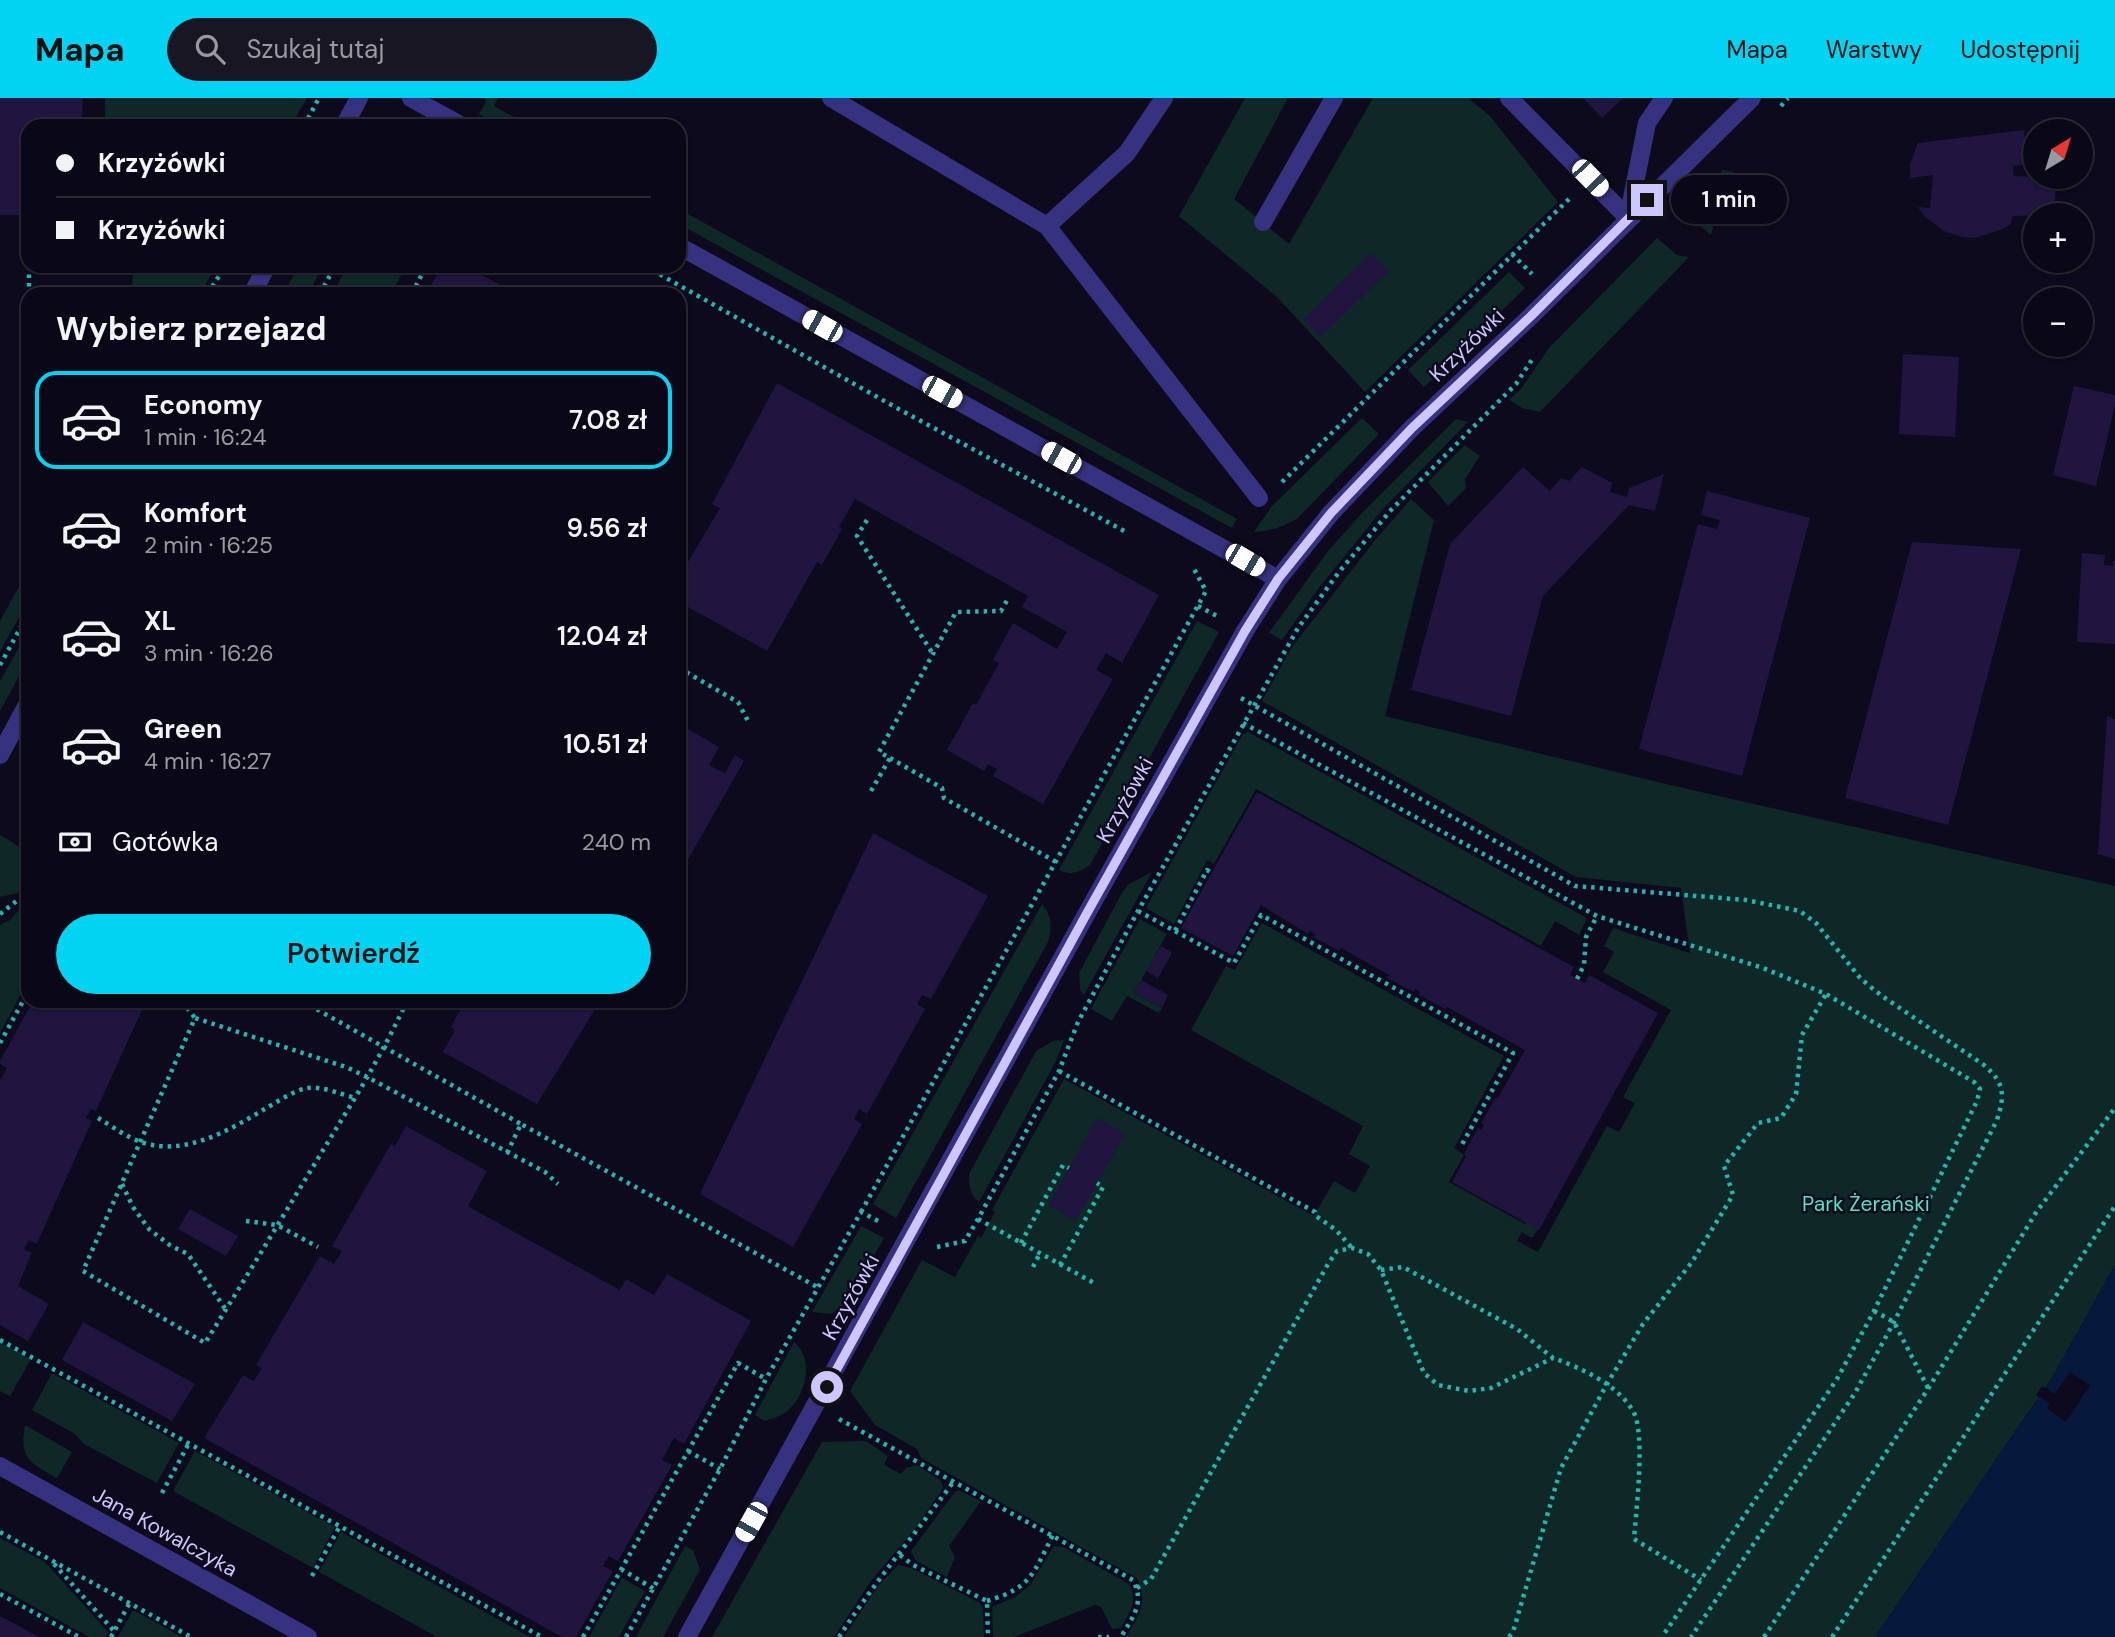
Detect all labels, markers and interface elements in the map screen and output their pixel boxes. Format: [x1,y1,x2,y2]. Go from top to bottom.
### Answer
search box [167,18,657,81]
text: Mapa [35,28,125,71]
icon: search [191,30,229,68]
text: Szukaj tutaj [247,32,385,66]
text: Mapa [1726,34,1788,65]
text: Warstwy [1826,34,1922,65]
text: Udostępnij [1960,34,2080,65]
north arrow [2023,119,2093,189]
map controls [2023,119,2093,357]
text: Krzyżówki [98,146,226,180]
car [1568,156,1613,200]
callout: 1 min [1672,176,1787,224]
route end [1631,184,1663,216]
text: 1 min [1702,184,1756,214]
button: + [2023,203,2093,273]
text: Krzyżówki [98,213,226,247]
button: − [2023,287,2093,357]
street label: Krzyżówki [1423,302,1511,388]
car [799,307,846,345]
text: Wybierz przejazd [56,308,326,350]
car [919,373,966,411]
text: Economy [144,388,262,422]
icon: car [60,389,123,452]
text: 7.08 zł [569,403,647,437]
text: 1 min · 16:24 [144,422,266,452]
car [1038,439,1085,477]
text: Komfort [144,496,247,530]
icon: car [60,497,123,560]
text: 9.56 zł [566,511,647,545]
text: 2 min · 16:25 [144,530,273,560]
car [1222,540,1269,580]
text: XL [144,604,176,638]
icon: car [60,605,123,668]
text: 12.04 zł [557,619,647,653]
text: 3 min · 16:26 [144,638,274,668]
text: Green [144,712,222,746]
icon: car [60,713,123,776]
text: 10.51 zł [563,727,647,761]
text: 4 min · 16:27 [144,746,272,776]
street label: Krzyżówki [1090,752,1160,848]
icon: cash [56,823,94,861]
text: Gotówka [112,825,218,859]
text: 240 m [582,827,651,857]
button: Potwierdź [56,914,651,994]
park label: Park Żerański [1802,1190,1930,1218]
street label: Krzyżówki [816,1249,886,1345]
route start [811,1371,843,1403]
street label: Jana Kowalczyka [88,1481,242,1583]
car [732,1499,771,1545]

